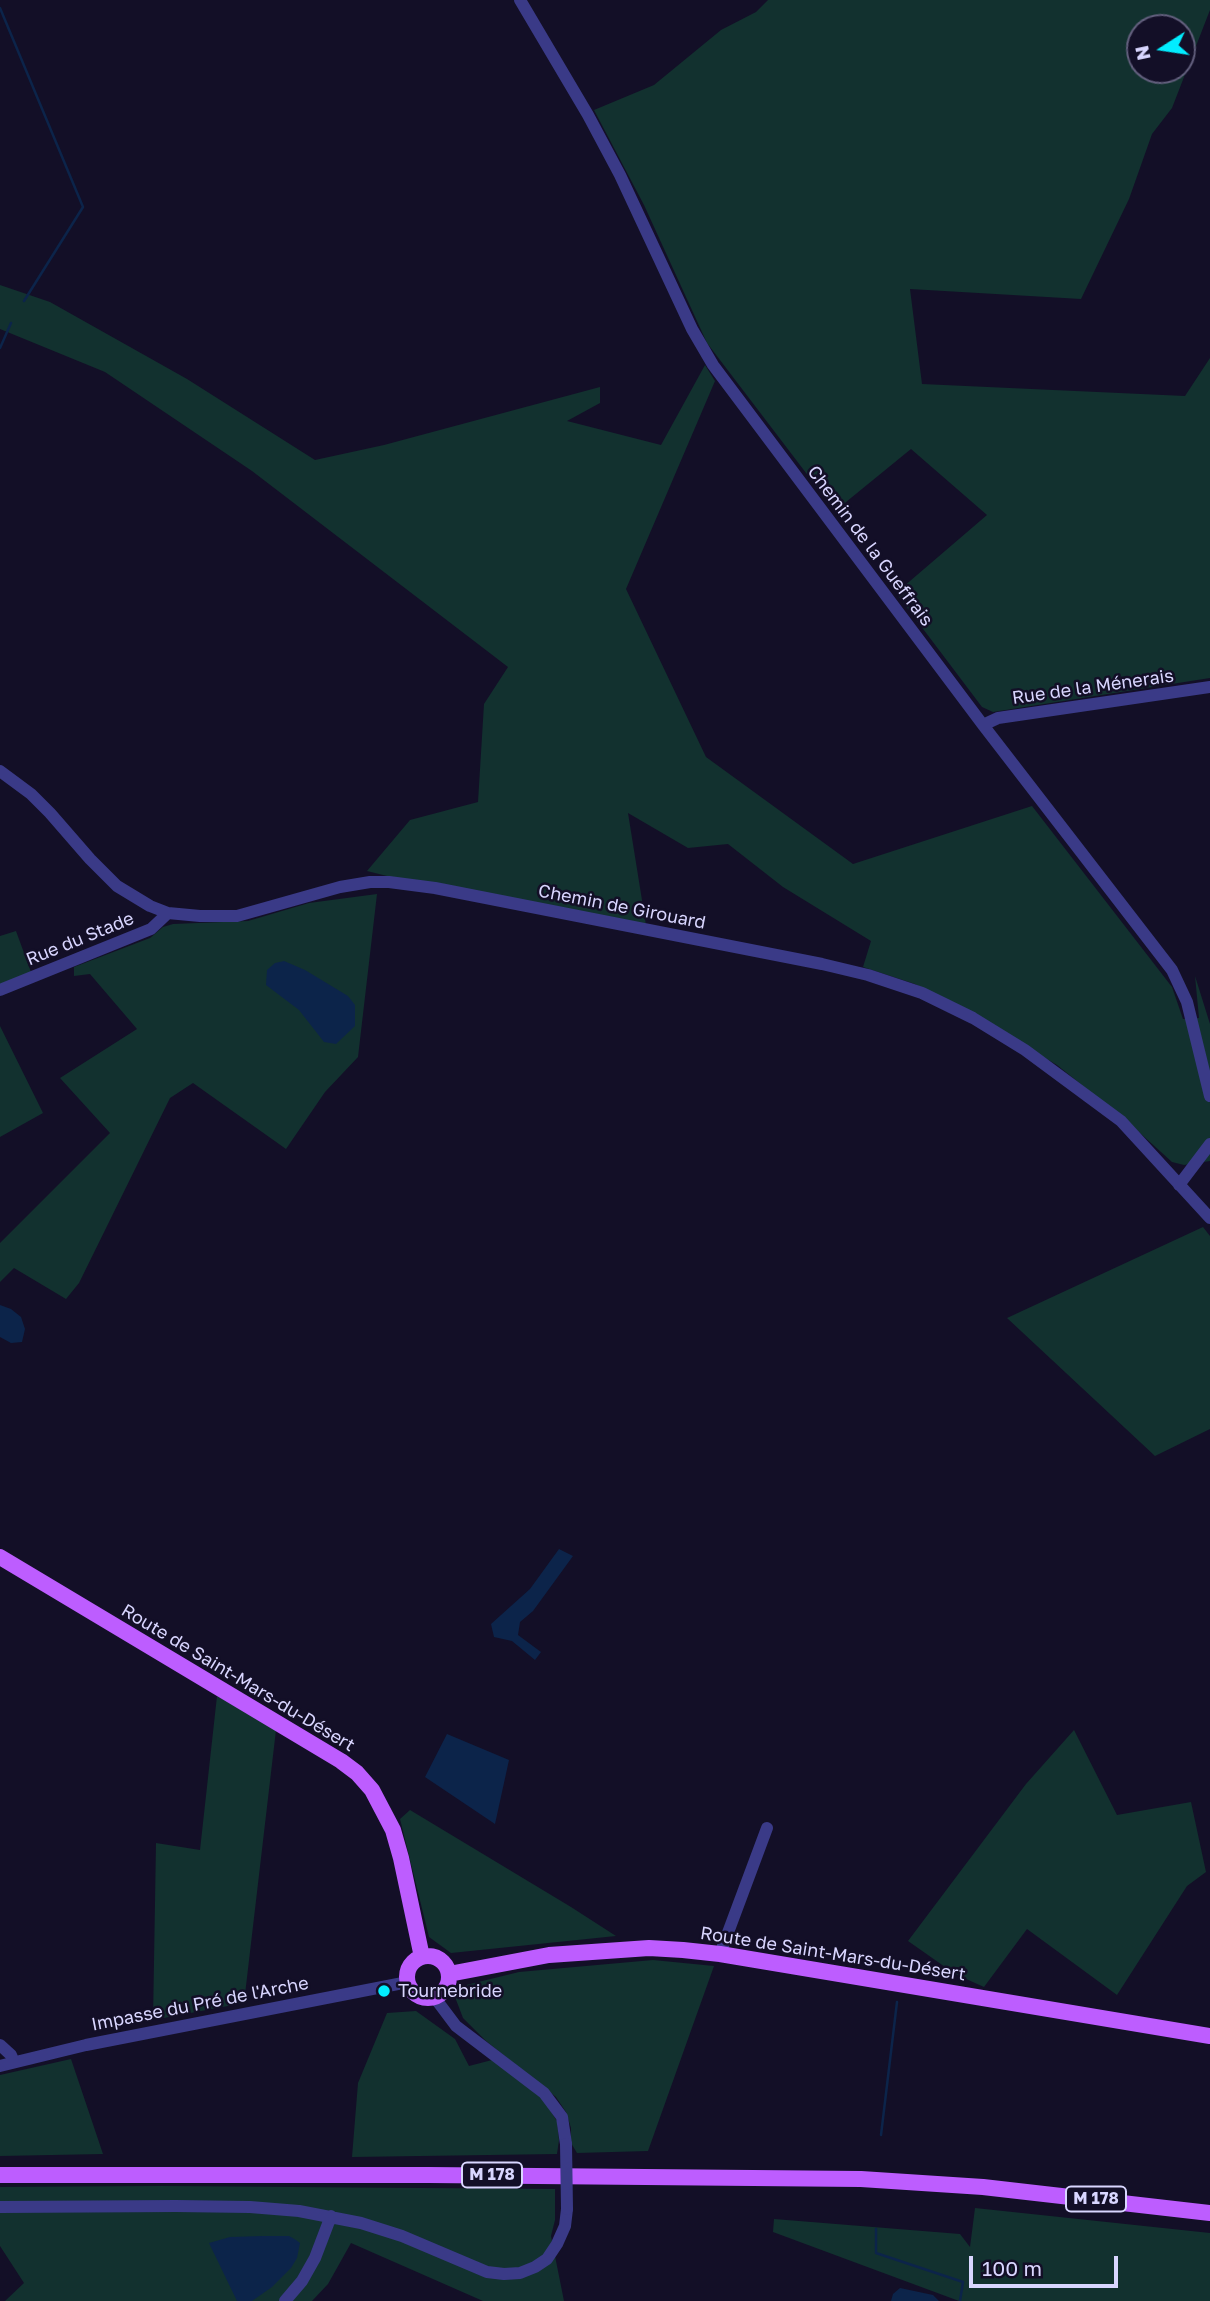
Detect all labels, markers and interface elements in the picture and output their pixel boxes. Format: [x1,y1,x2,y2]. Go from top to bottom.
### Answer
north arrow [1126,14,1196,84]
text: N [1129,44,1155,63]
street label: Chemin de la Gueffrais [803,462,937,630]
street label: Rue de la Ménerais [1011,665,1175,709]
street label: Chemin de Girouard [536,880,708,934]
street label: Rue du Stade [23,908,137,970]
street label: Route de Saint-Mars-du-Désert [117,1600,359,1756]
street label: Route de Saint-Mars-du-Désert [699,1922,967,1986]
street label: Impasse du Pré de l'Arche [90,1972,310,2036]
place label: Tournebride [398,1980,502,2002]
marker: Tournebride [376,1983,392,1999]
road number: M 178 [462,2162,522,2188]
road number: M 178 [1066,2186,1126,2212]
scale bar [972,2242,1121,2286]
text: 100 m [982,2255,1042,2281]

